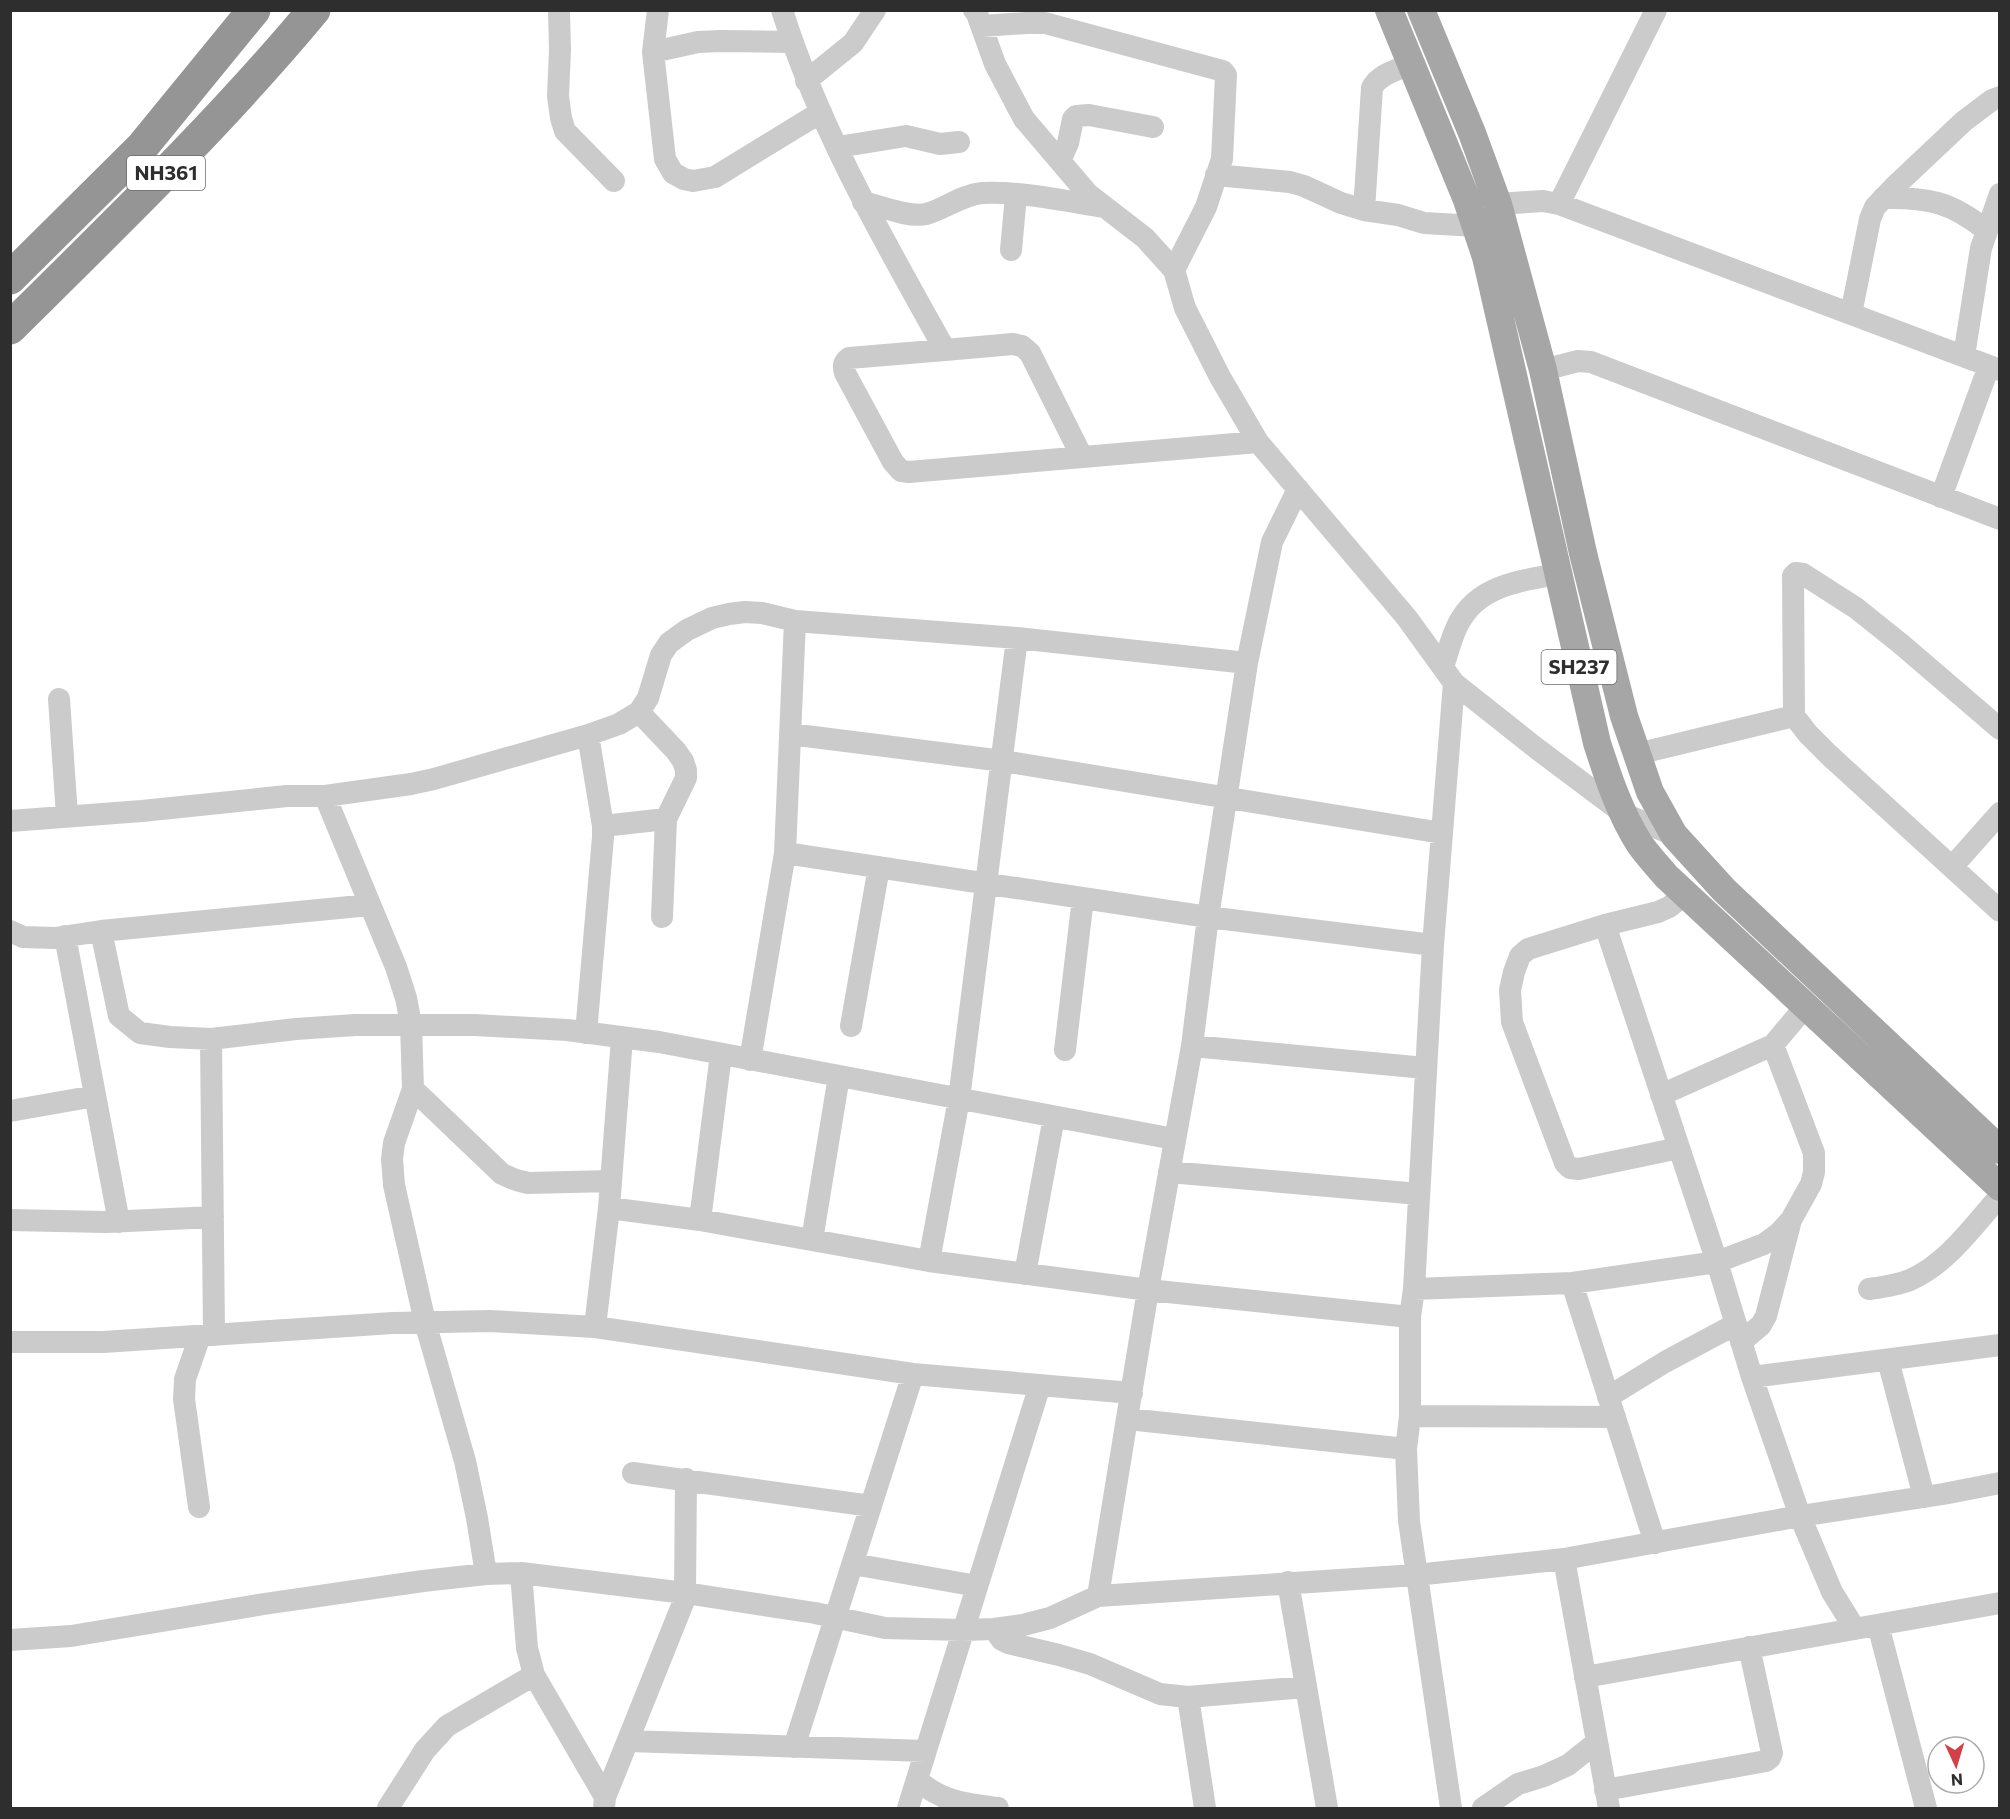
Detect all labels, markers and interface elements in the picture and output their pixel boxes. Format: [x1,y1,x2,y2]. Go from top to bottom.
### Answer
road number: NH361 [127,156,205,190]
road number: SH237 [1542,650,1616,684]
north arrow [1926,1735,1986,1795]
text: N [1950,1771,1964,1790]

